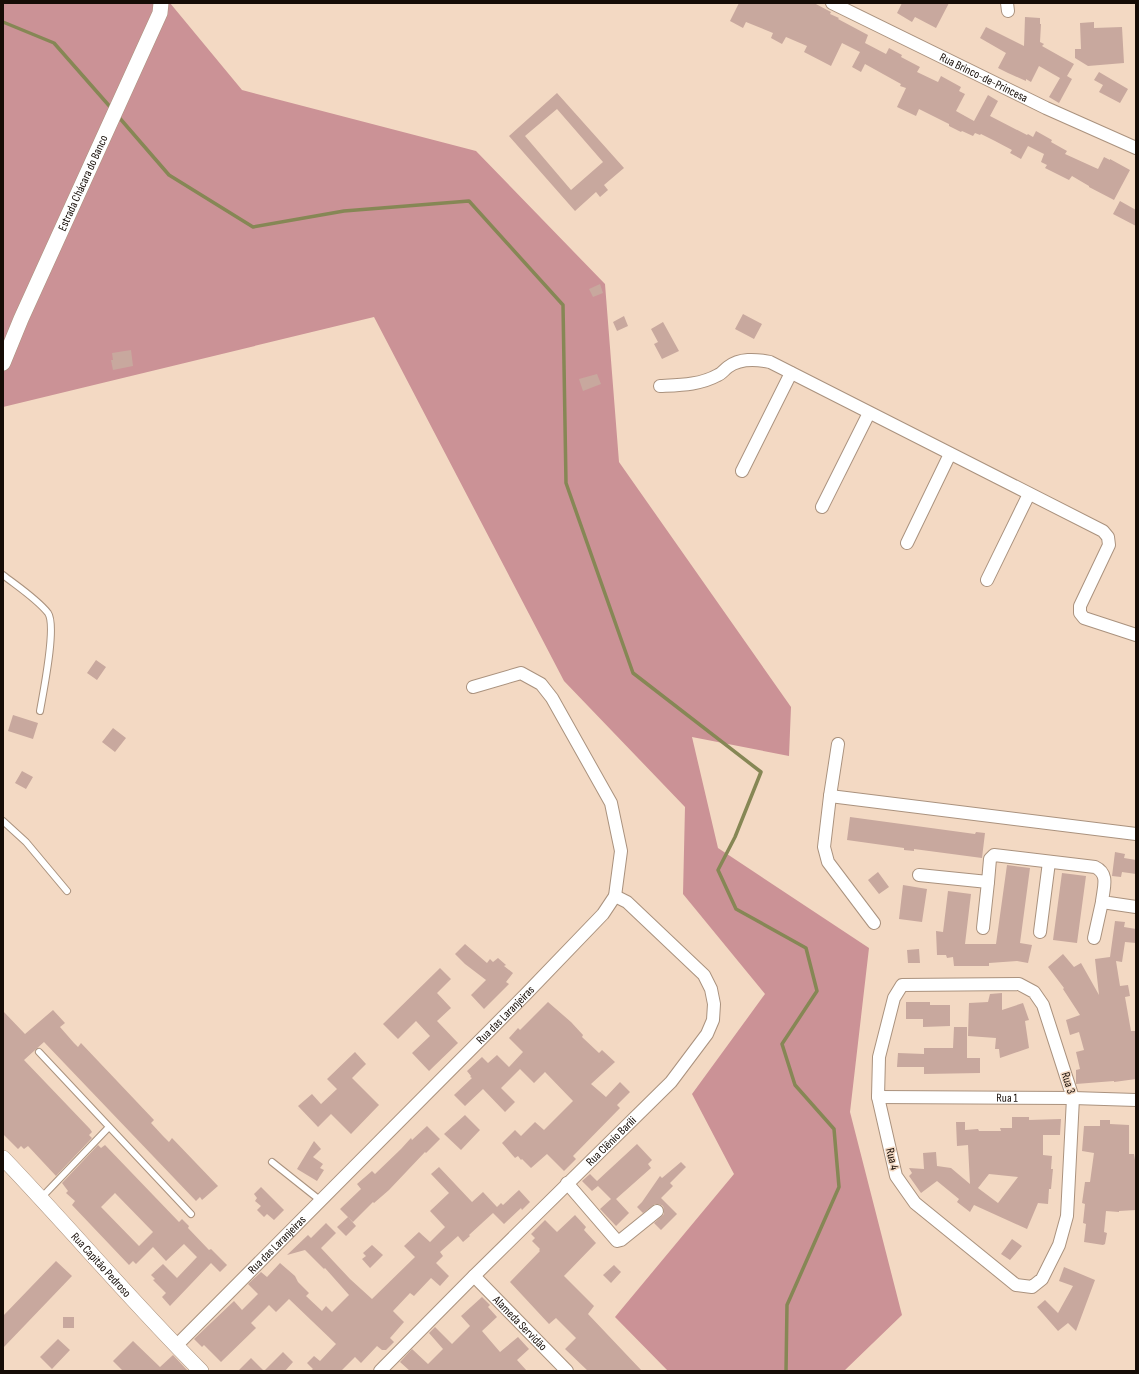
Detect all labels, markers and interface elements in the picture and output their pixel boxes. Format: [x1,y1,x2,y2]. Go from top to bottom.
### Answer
street label: Rua Brinco-de-Princesa [937,50,1031,106]
street label: Estrada Chácara do Banco [54,133,111,233]
street label: Rua das Laranjeiras [473,982,538,1047]
street label: Rua 3 [1058,1070,1078,1096]
street label: Rua 1 [996,1090,1018,1105]
street label: Rua Clênio Barili [583,1113,639,1169]
street label: Rua 4 [882,1147,902,1171]
street label: Rua das Laranjeiras [245,1212,309,1277]
street label: Rua Capitão Pedroso [68,1229,134,1300]
street label: Alameda Servidão [489,1292,550,1354]

